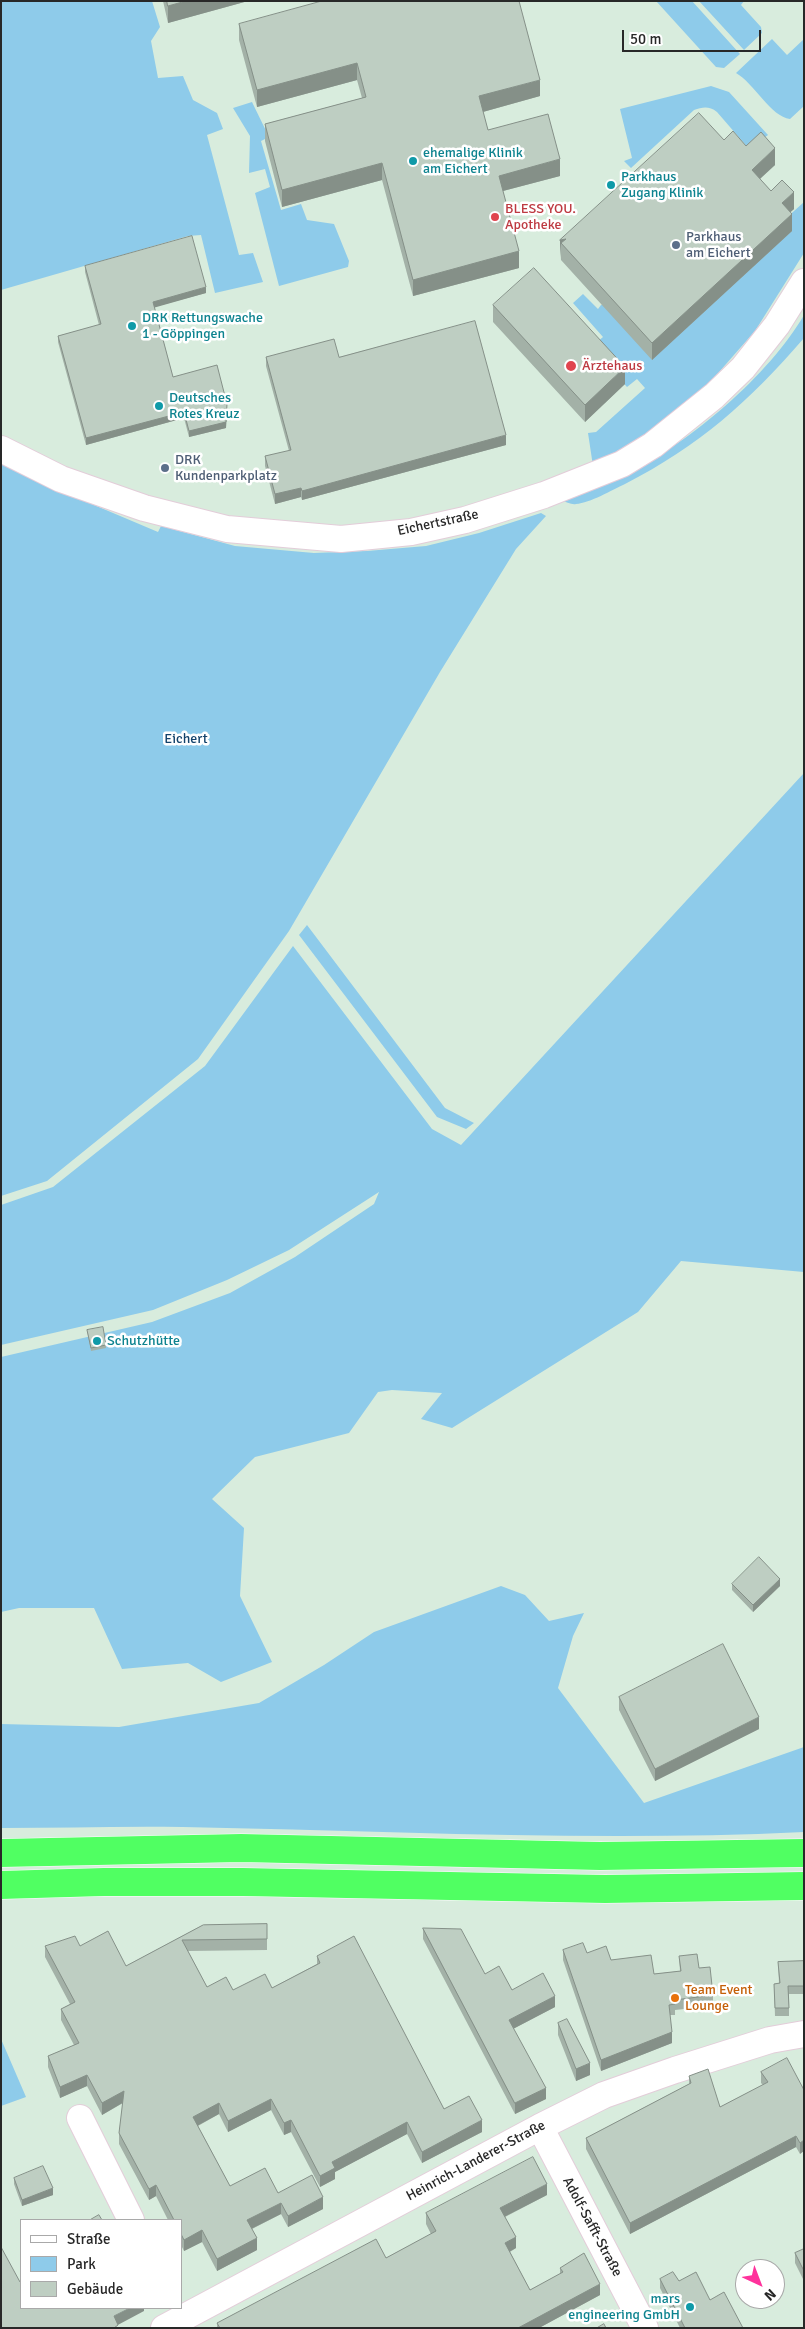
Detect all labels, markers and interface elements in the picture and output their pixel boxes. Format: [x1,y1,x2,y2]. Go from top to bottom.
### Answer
scale bar [625,20,764,52]
text: 50 m [630,30,661,48]
place label: ehemalige Klinik am Eichert [423,145,523,178]
marker: ehemalige Klinik am Eichert [407,155,419,167]
place label: Parkhaus Zugang Klinik [621,169,703,202]
marker: Parkhaus Zugang Klinik [605,179,617,191]
place label: BLESS YOU. Apotheke [505,201,576,233]
marker: BLESS YOU. Apotheke [489,211,501,223]
place label: Parkhaus am Eichert [686,229,751,262]
marker: Parkhaus am Eichert [670,239,682,251]
place label: DRK Rettungswache 1 - Göppingen [142,310,263,342]
marker: DRK Rettungswache 1 - Göppingen [126,320,138,332]
place label: Ärztehaus [582,358,642,374]
marker: Ärztehaus [564,359,578,373]
place label: Deutsches Rotes Kreuz [169,390,240,422]
marker: Deutsches Rotes Kreuz [153,400,165,412]
place label: DRK Kundenparkplatz [175,452,277,484]
marker: DRK Kundenparkplatz [159,462,171,474]
street label: Eichertstraße [396,506,480,540]
park label: Eichert [164,731,208,747]
place label: Schutzhütte [107,1333,180,1349]
marker: Schutzhütte [91,1335,103,1347]
place label: Team Event Lounge [685,1982,753,2014]
marker: Team Event Lounge [669,1992,681,2004]
street label: Heinrich-Landerer-Straße [404,2117,548,2205]
street label: Adolf-Safft-Straße [559,2174,625,2280]
legend [20,2219,182,2309]
text: Straße [67,2230,111,2248]
text: Park [67,2255,96,2273]
north arrow [735,2259,785,2309]
text: Gebäude [67,2280,123,2298]
text: N [761,2285,779,2304]
place label: mars engineering GmbH [568,2291,680,2324]
marker: mars engineering GmbH [684,2301,696,2313]

